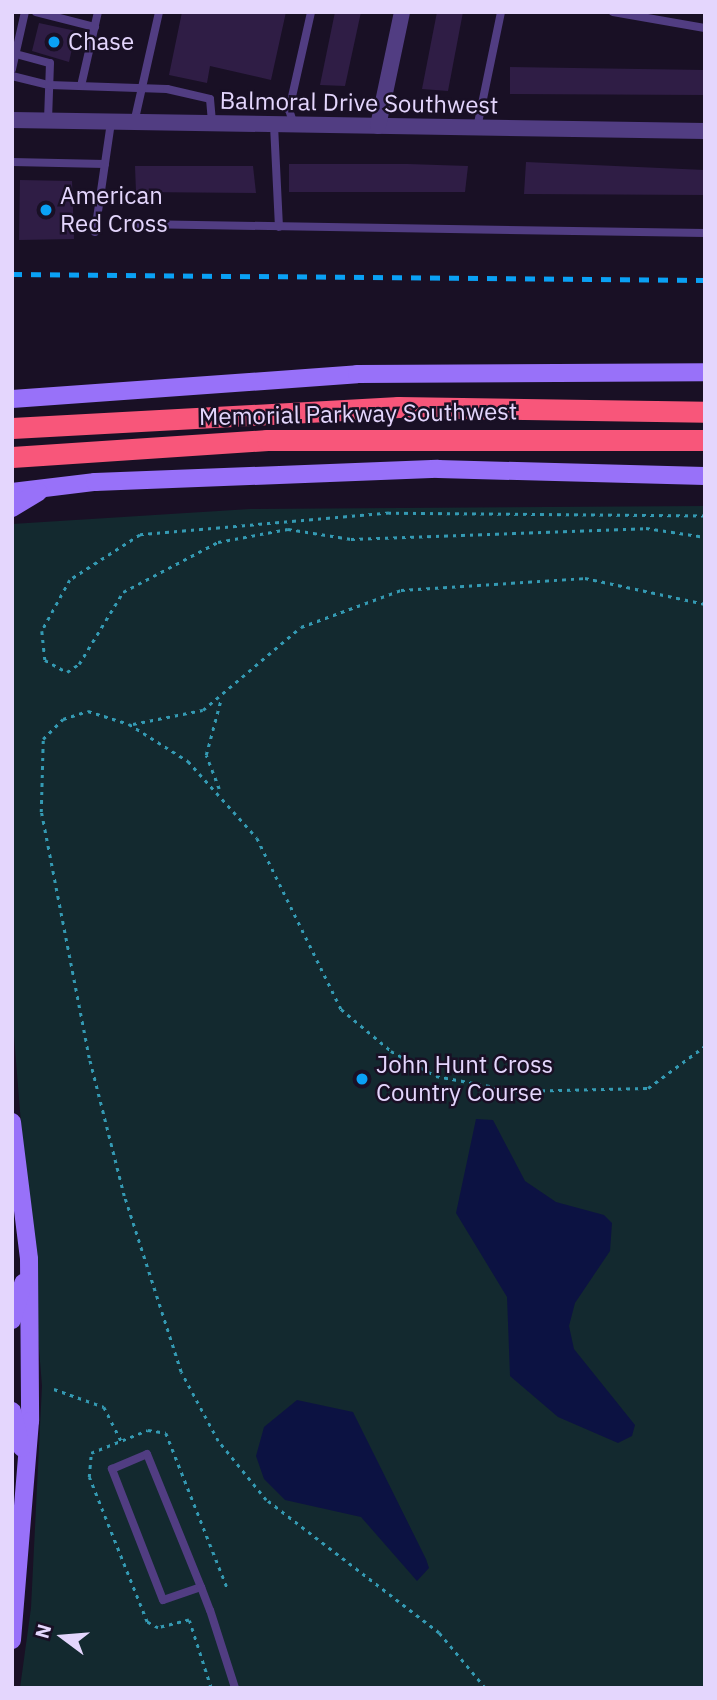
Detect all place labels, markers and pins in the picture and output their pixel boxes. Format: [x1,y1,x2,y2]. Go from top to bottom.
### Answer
place label: Chase [68,28,134,56]
marker: Chase [46,34,62,50]
place label: American Red Cross [60,182,168,238]
marker: American Red Cross [38,202,54,218]
place label: John Hunt Cross Country Course [376,1051,553,1107]
marker: John Hunt Cross Country Course [354,1071,370,1087]

